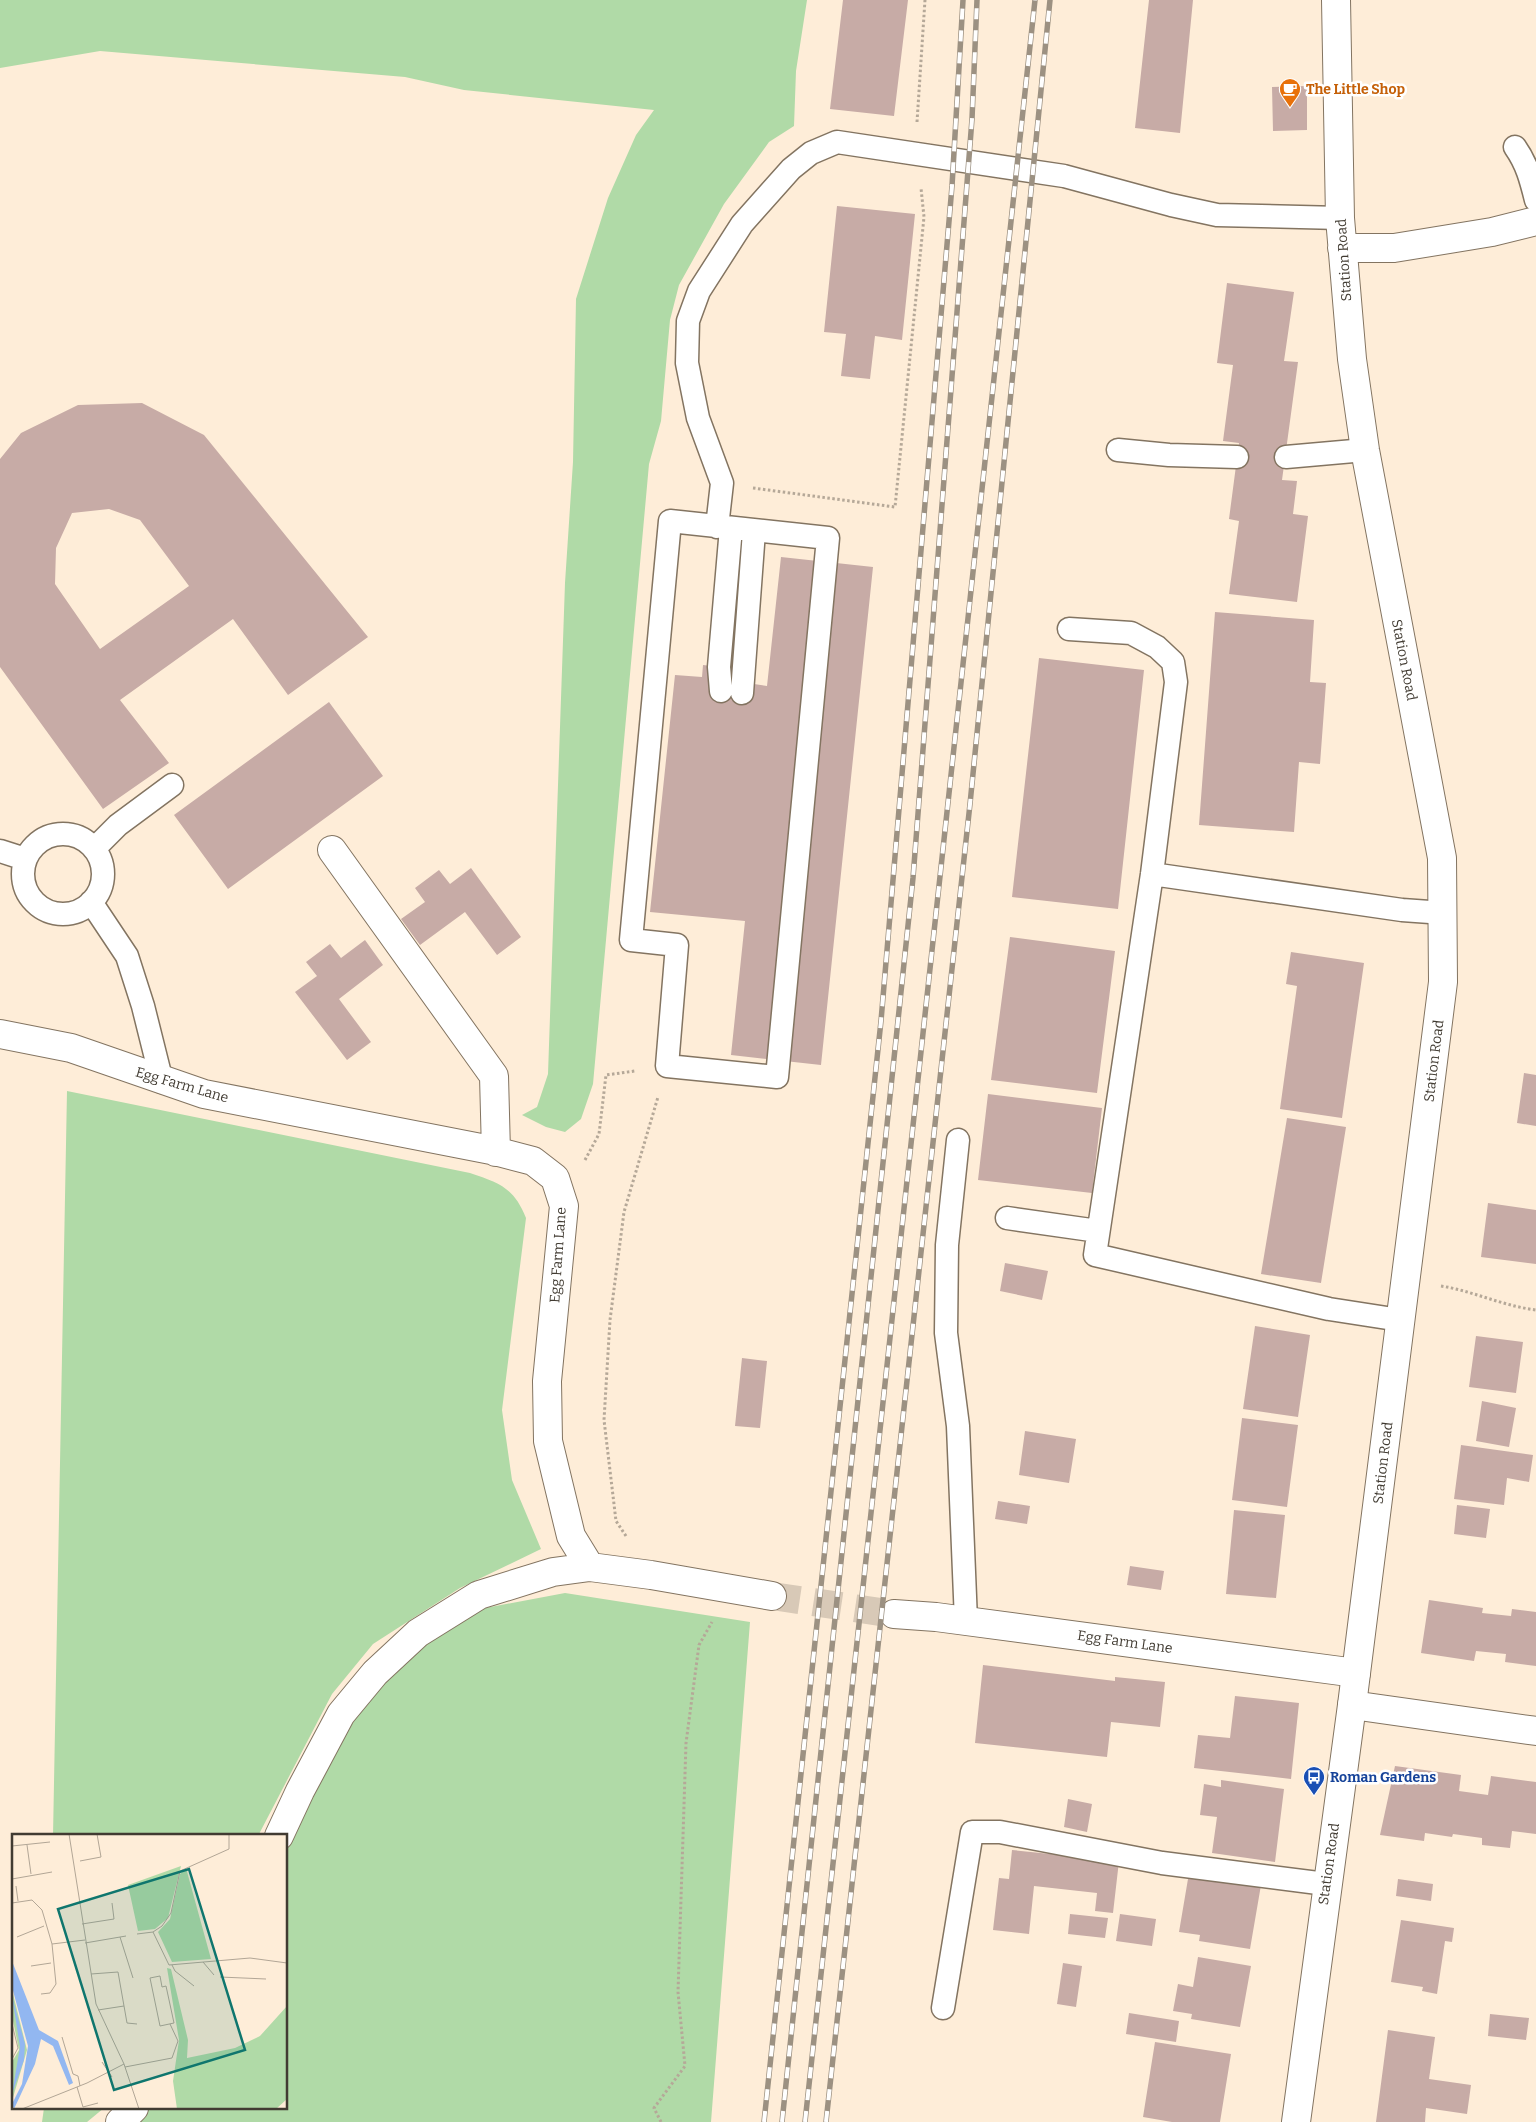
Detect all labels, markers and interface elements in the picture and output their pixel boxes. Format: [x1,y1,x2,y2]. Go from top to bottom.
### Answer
cafe icon: The Little Shop [1278,77,1302,108]
place label: The Little Shop [1306,81,1406,98]
street label: Station Road [1333,218,1355,302]
street label: Station Road [1388,618,1420,702]
street label: Station Road [1421,1019,1447,1103]
street label: Egg Farm Lane [134,1064,230,1106]
street label: Egg Farm Lane [546,1207,570,1303]
street label: Station Road [1370,1421,1396,1505]
street label: Egg Farm Lane [1076,1627,1174,1657]
bus stop icon: Roman Gardens [1302,1765,1326,1796]
place label: Roman Gardens [1330,1769,1436,1786]
street label: Station Road [1315,1822,1343,1906]
inset map [12,1834,288,2110]

